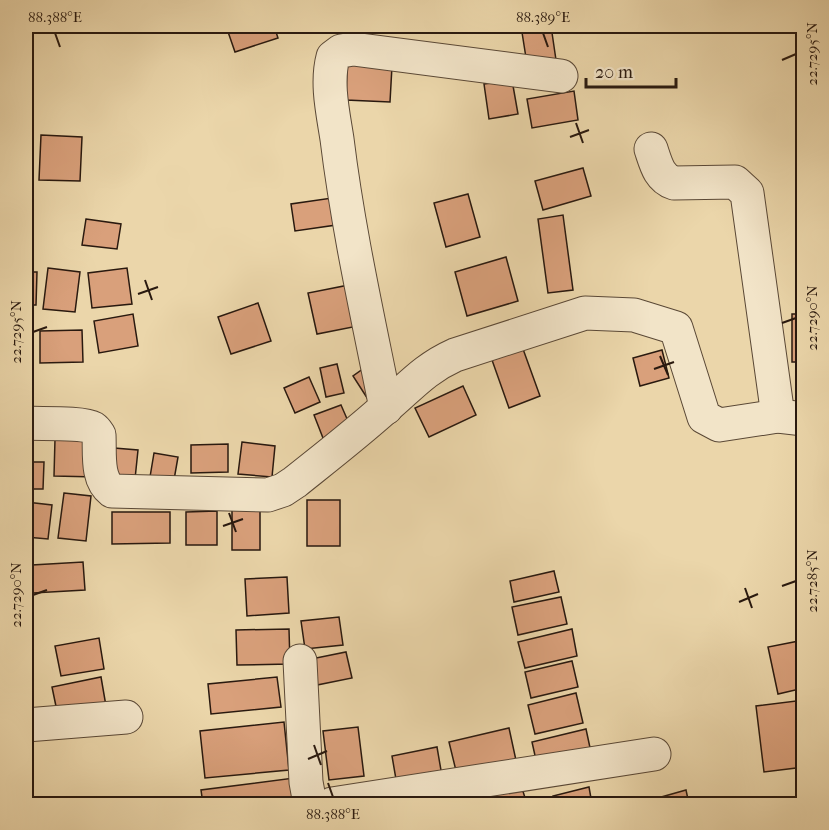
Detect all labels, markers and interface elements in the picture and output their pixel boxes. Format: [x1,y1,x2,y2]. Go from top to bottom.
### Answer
text: 88.388°E [28,8,82,26]
text: 88.389°E [516,8,570,26]
text: 22.7295°N [803,22,821,86]
scale bar [586,51,676,89]
text: 20 m [595,62,633,83]
text: 22.7290°N [803,285,821,351]
text: 22.7295°N [7,300,25,364]
text: 22.7285°N [803,549,821,613]
text: 22.7290°N [7,562,25,628]
text: 88.388°E [306,805,360,823]

